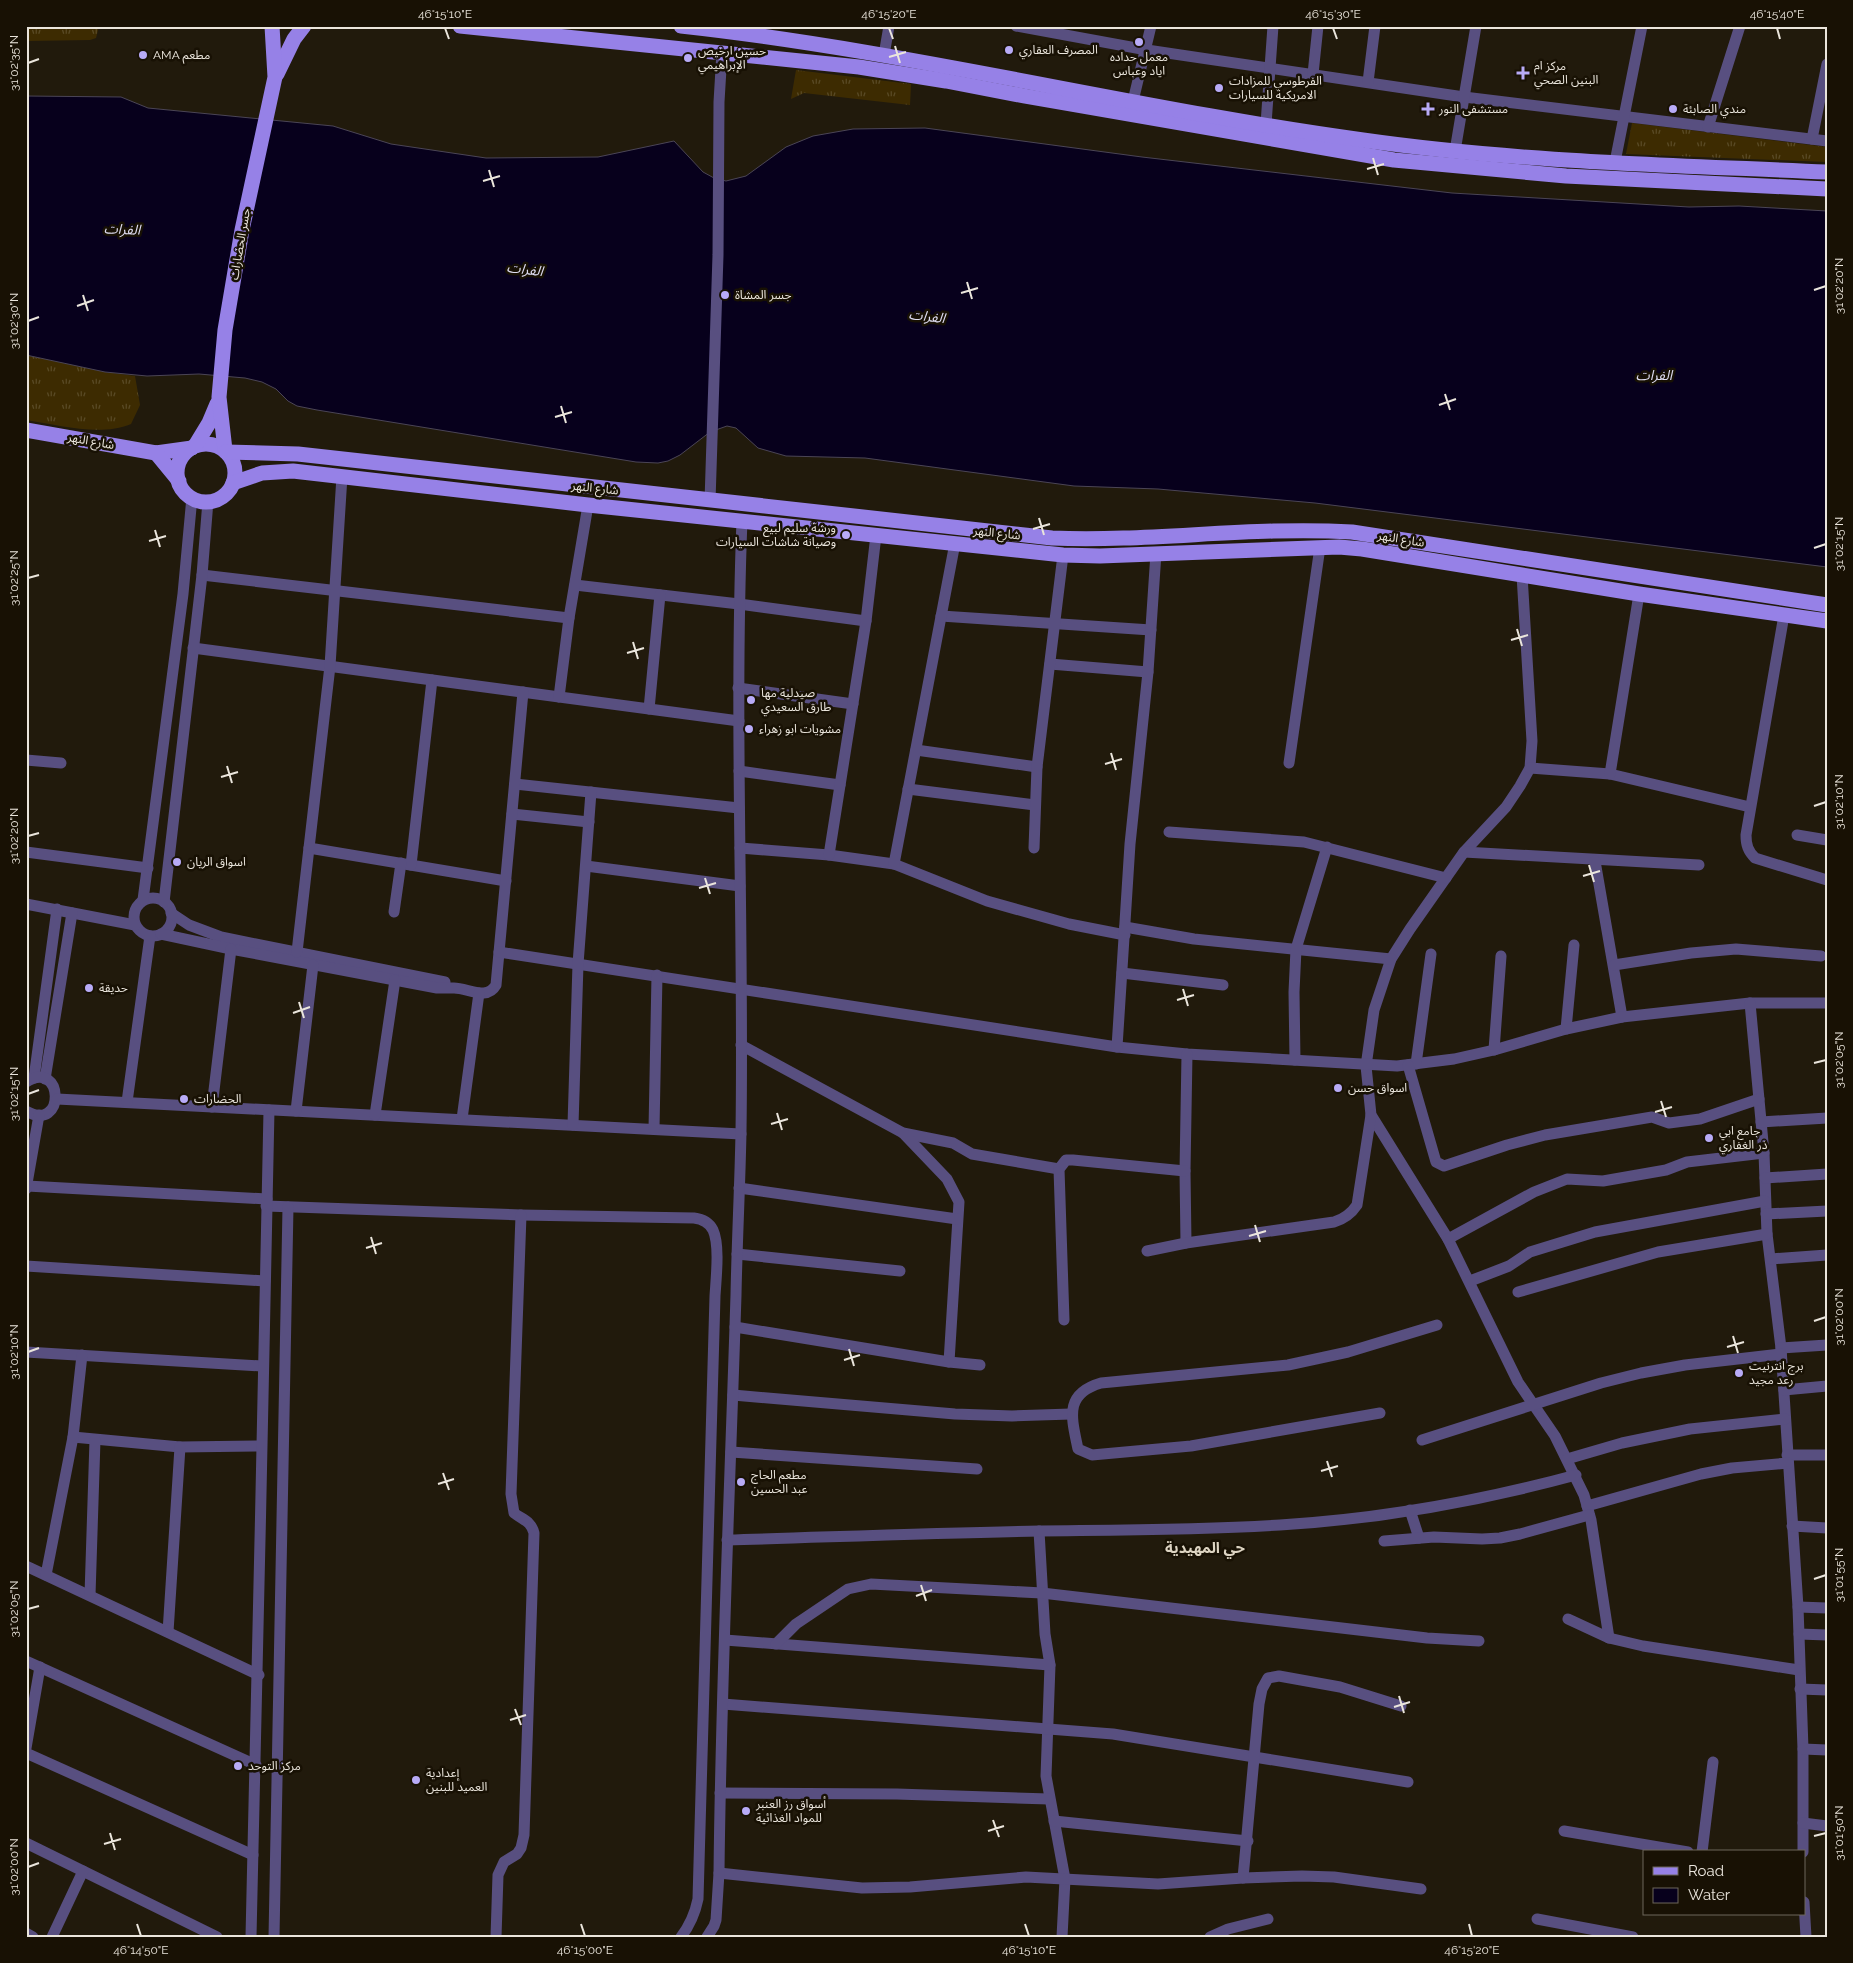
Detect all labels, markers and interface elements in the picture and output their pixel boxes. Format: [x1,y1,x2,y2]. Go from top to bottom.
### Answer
text: 46°15'10"E [418,7,472,21]
text: 46°15'20"E [861,7,917,21]
text: 46°15'30"E [1305,7,1361,21]
text: 46°15'40"E [1750,7,1804,21]
text: 31°02'35"N [7,35,21,91]
marker: معمل حداده اياد وعباس [1133,36,1145,48]
place label: المصرف العقاري [1019,43,1098,60]
place label: حسين ارخيص الإبراهيمي [698,44,766,75]
marker: المصرف العقاري [1003,44,1015,56]
place label: AMA مطعم [153,48,210,64]
marker: AMA مطعم [137,49,149,61]
place label: معمل حداده اياد وعباس [1110,50,1168,78]
marker: حسين ارخيص الإبراهيمي [682,52,694,64]
place label: مركز ام البنين الصحي [1534,59,1598,90]
marker: مركز ام البنين الصحي [1516,66,1530,80]
place label: الفرطوسي للمزادات الامريكية للسيارات [1229,74,1322,102]
marker: الفرطوسي للمزادات الامريكية للسيارات [1213,82,1225,94]
marker: مستشفى النور [1421,102,1435,116]
place label: مستشفى النور [1438,102,1508,116]
place label: مندي الصابئة [1683,102,1746,119]
marker: مندي الصابئة [1667,103,1679,115]
street label: جسر الحضارات [227,207,253,281]
water label: الفرات [104,220,142,239]
text: 31°02'20"N [1832,258,1846,314]
water label: الفرات [506,259,546,280]
place label: جسر المشاة [735,288,792,302]
marker: جسر المشاة [719,289,731,301]
text: 31°02'30"N [7,293,21,349]
water label: الفرات [908,306,948,327]
water label: الفرات [1636,367,1674,384]
street label: شارع النهر [65,430,116,454]
street label: شارع النهر [569,478,619,499]
text: 31°02'15"N [1832,517,1846,571]
place label: ورشة سليم لبيع وصيانة شاشات السيارات [716,521,836,549]
street label: شارع النهر [971,523,1021,544]
street label: شارع النهر [1375,528,1425,552]
marker: ورشة سليم لبيع وصيانة شاشات السيارات [840,529,852,541]
text: 31°02'25"N [7,550,21,606]
place label: صيدلية مها طارق السعيدي [761,686,831,717]
marker: صيدلية مها طارق السعيدي [745,694,757,706]
place label: مشويات ابو زهراء [759,722,841,736]
marker: مشويات ابو زهراء [743,723,755,735]
text: 31°02'10"N [1832,774,1846,830]
text: 31°02'20"N [7,808,21,864]
place label: اسواق الريان [187,855,246,869]
marker: اسواق الريان [171,856,183,868]
place label: حديقة [99,981,128,995]
marker: حديقة [83,982,95,994]
text: 31°02'05"N [1832,1032,1846,1088]
text: 31°02'15"N [7,1067,21,1121]
place label: اسواق حسن [1348,1081,1407,1095]
marker: اسواق حسن [1332,1082,1344,1094]
place label: الحضارات [194,1092,242,1106]
marker: الحضارات [178,1093,190,1105]
place label: جامع ابي ذر الغفاري [1719,1124,1768,1155]
marker: جامع ابي ذر الغفاري [1703,1132,1715,1144]
text: 31°02'00"N [1832,1288,1846,1346]
text: 31°02'10"N [7,1324,21,1380]
place label: برج انترنيت رعد مجيد [1749,1359,1803,1387]
marker: برج انترنيت رعد مجيد [1733,1367,1745,1379]
place label: مطعم الحاج عبد الحسين [751,1468,808,1496]
marker: مطعم الحاج عبد الحسين [735,1476,747,1488]
district label: حي المهيدية [1165,1539,1246,1559]
text: 31°01'55"N [1832,1548,1846,1602]
text: 31°02'05"N [7,1581,21,1637]
place label: مركز التوحد [248,1759,301,1773]
marker: مركز التوحد [232,1760,244,1772]
place label: إعدادية العميد للبنين [426,1766,487,1794]
marker: إعدادية العميد للبنين [410,1774,422,1786]
place label: أسواق رز العنبر للمواد الغذائية [755,1796,826,1825]
marker: أسواق رز العنبر للمواد الغذائية [740,1805,752,1817]
text: 31°01'50"N [1832,1805,1846,1861]
text: 31°02'00"N [7,1838,21,1896]
legend [1643,1850,1806,1916]
text: Road [1688,1862,1724,1880]
text: Water [1688,1886,1731,1904]
text: 46°14'50"E [113,1943,169,1957]
text: 46°15'00"E [557,1943,613,1957]
text: 46°15'10"E [1002,1943,1056,1957]
text: 46°15'20"E [1444,1943,1500,1957]

